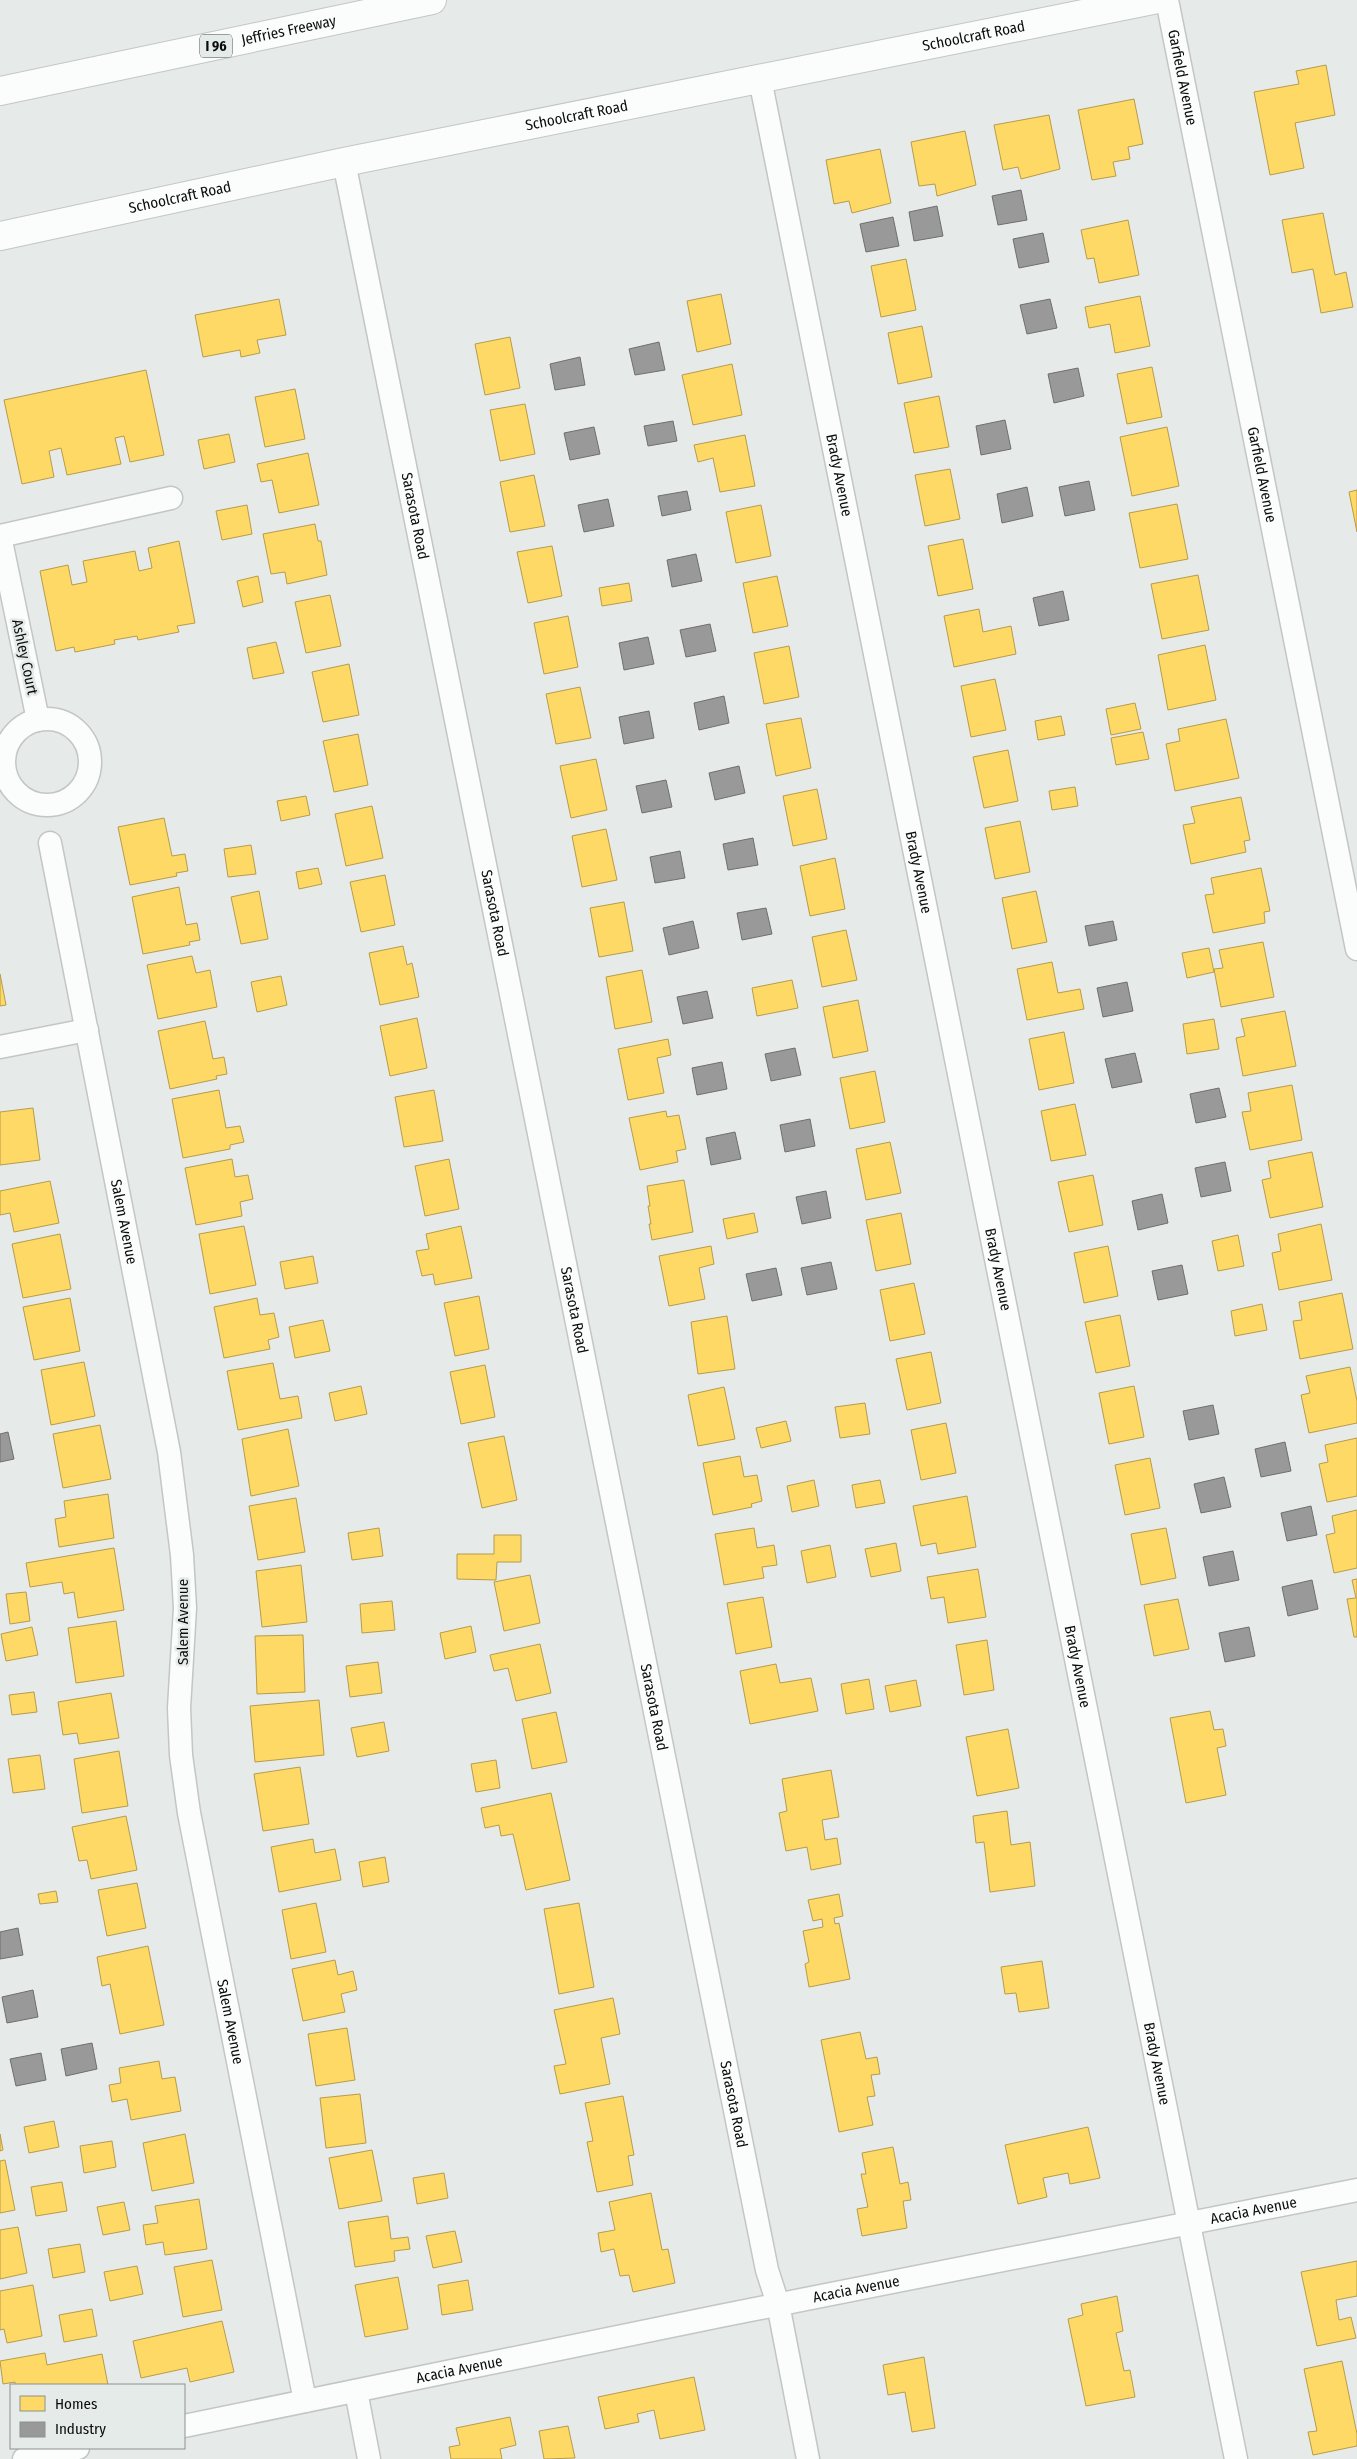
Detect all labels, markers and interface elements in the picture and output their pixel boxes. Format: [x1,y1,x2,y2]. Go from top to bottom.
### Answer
street label: Jeffries Freeway [240,11,338,49]
street label: Schoolcraft Road [921,17,1026,55]
street label: Garfield Avenue [1164,28,1201,127]
road number: I 96 [200,34,232,58]
street label: Schoolcraft Road [524,96,629,134]
street label: Schoolcraft Road [127,178,233,217]
street label: Garfield Avenue [1244,425,1280,524]
street label: Brady Avenue [822,432,856,518]
street label: Sarasota Road [398,471,433,561]
street label: Ashley Court [8,618,42,697]
street label: Brady Avenue [902,829,936,915]
street label: Sarasota Road [477,868,512,958]
street label: Salem Avenue [107,1178,141,1266]
street label: Brady Avenue [981,1227,1015,1312]
street label: Sarasota Road [557,1265,592,1355]
street label: Salem Avenue [174,1579,192,1665]
street label: Brady Avenue [1060,1624,1095,1709]
street label: Sarasota Road [637,1662,672,1752]
street label: Salem Avenue [213,1978,247,2066]
street label: Brady Avenue [1140,2021,1174,2107]
street label: Sarasota Road [716,2059,751,2149]
street label: Acacia Avenue [1209,2193,1298,2228]
street label: Acacia Avenue [811,2272,901,2306]
street label: Acacia Avenue [414,2352,504,2387]
legend [10,2384,185,2449]
text: Homes [55,2395,97,2413]
text: Industry [55,2420,106,2438]

